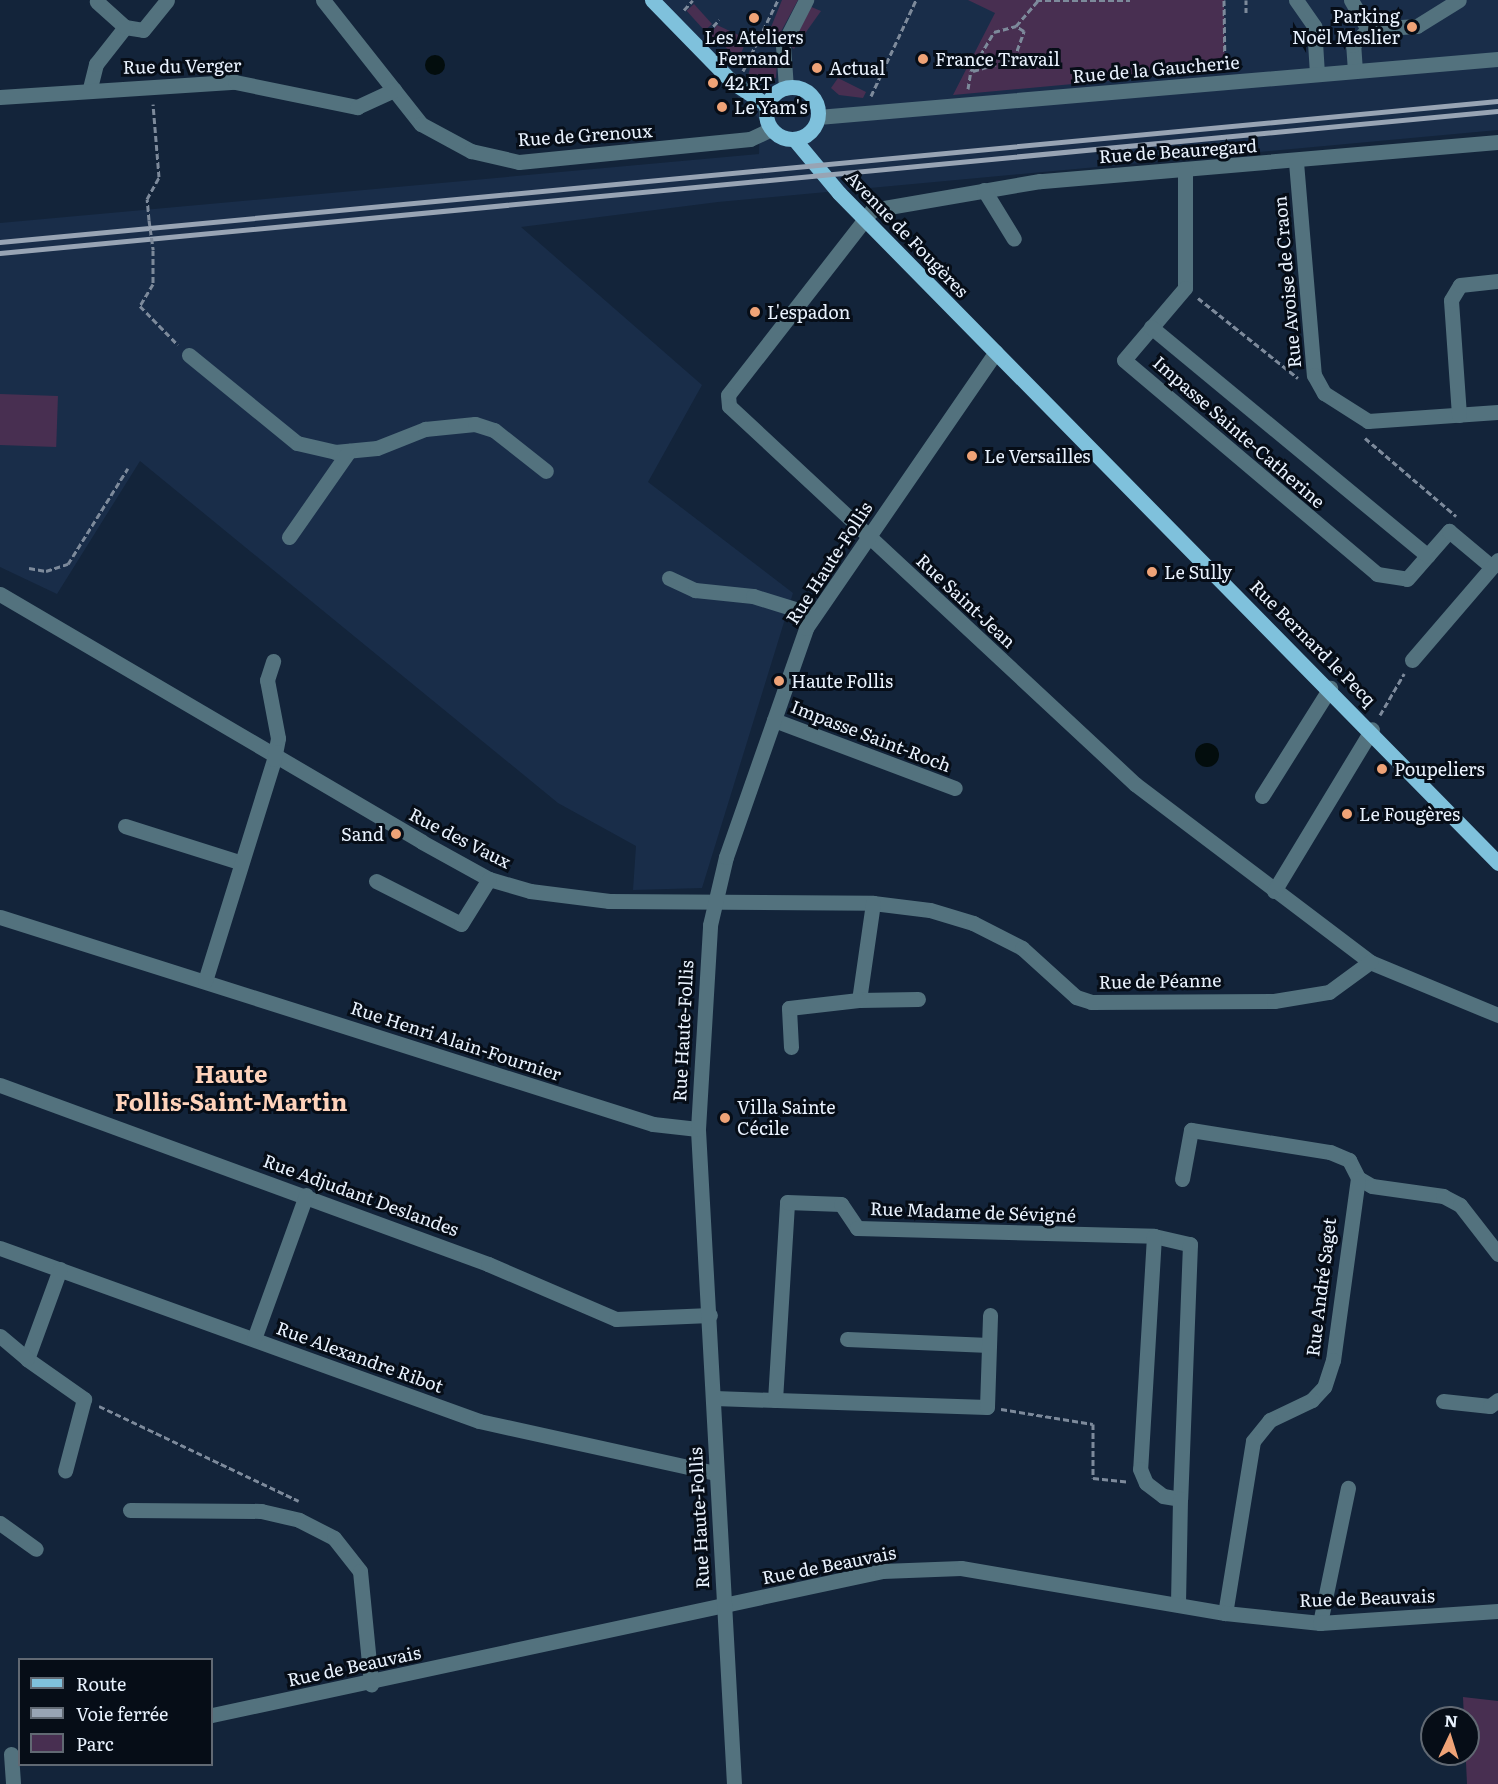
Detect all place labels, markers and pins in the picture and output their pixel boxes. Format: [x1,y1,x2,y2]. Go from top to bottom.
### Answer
place label: Parking Noël Meslier [1292,6,1400,48]
marker: Les Ateliers Fernand [747,11,761,25]
marker: Parking Noël Meslier [1405,20,1419,34]
place label: Les Ateliers Fernand [705,27,803,70]
place label: France Travail [935,48,1060,70]
marker: France Travail [916,52,930,66]
place label: Actual [829,57,885,79]
marker: Actual [810,61,824,75]
place label: 42 RT [725,72,773,94]
marker: 42 RT [706,76,720,90]
place label: Le Yam's [734,96,808,118]
marker: Le Yam's [715,100,729,114]
place label: L'espadon [767,301,850,323]
marker: L'espadon [748,305,762,319]
place label: Le Versailles [984,445,1091,467]
marker: Le Versailles [965,449,979,463]
place label: Le Sully [1164,561,1232,583]
marker: Le Sully [1145,565,1159,579]
place label: Haute Follis [791,670,893,692]
marker: Haute Follis [772,674,786,688]
place label: Poupeliers [1394,758,1485,780]
marker: Poupeliers [1375,762,1389,776]
place label: Le Fougères [1359,803,1460,825]
marker: Le Fougères [1340,807,1354,821]
place label: Sand [341,823,384,845]
marker: Sand [389,827,403,841]
place label: Villa Sainte Cécile [737,1097,836,1140]
marker: Villa Sainte Cécile [718,1111,732,1125]

